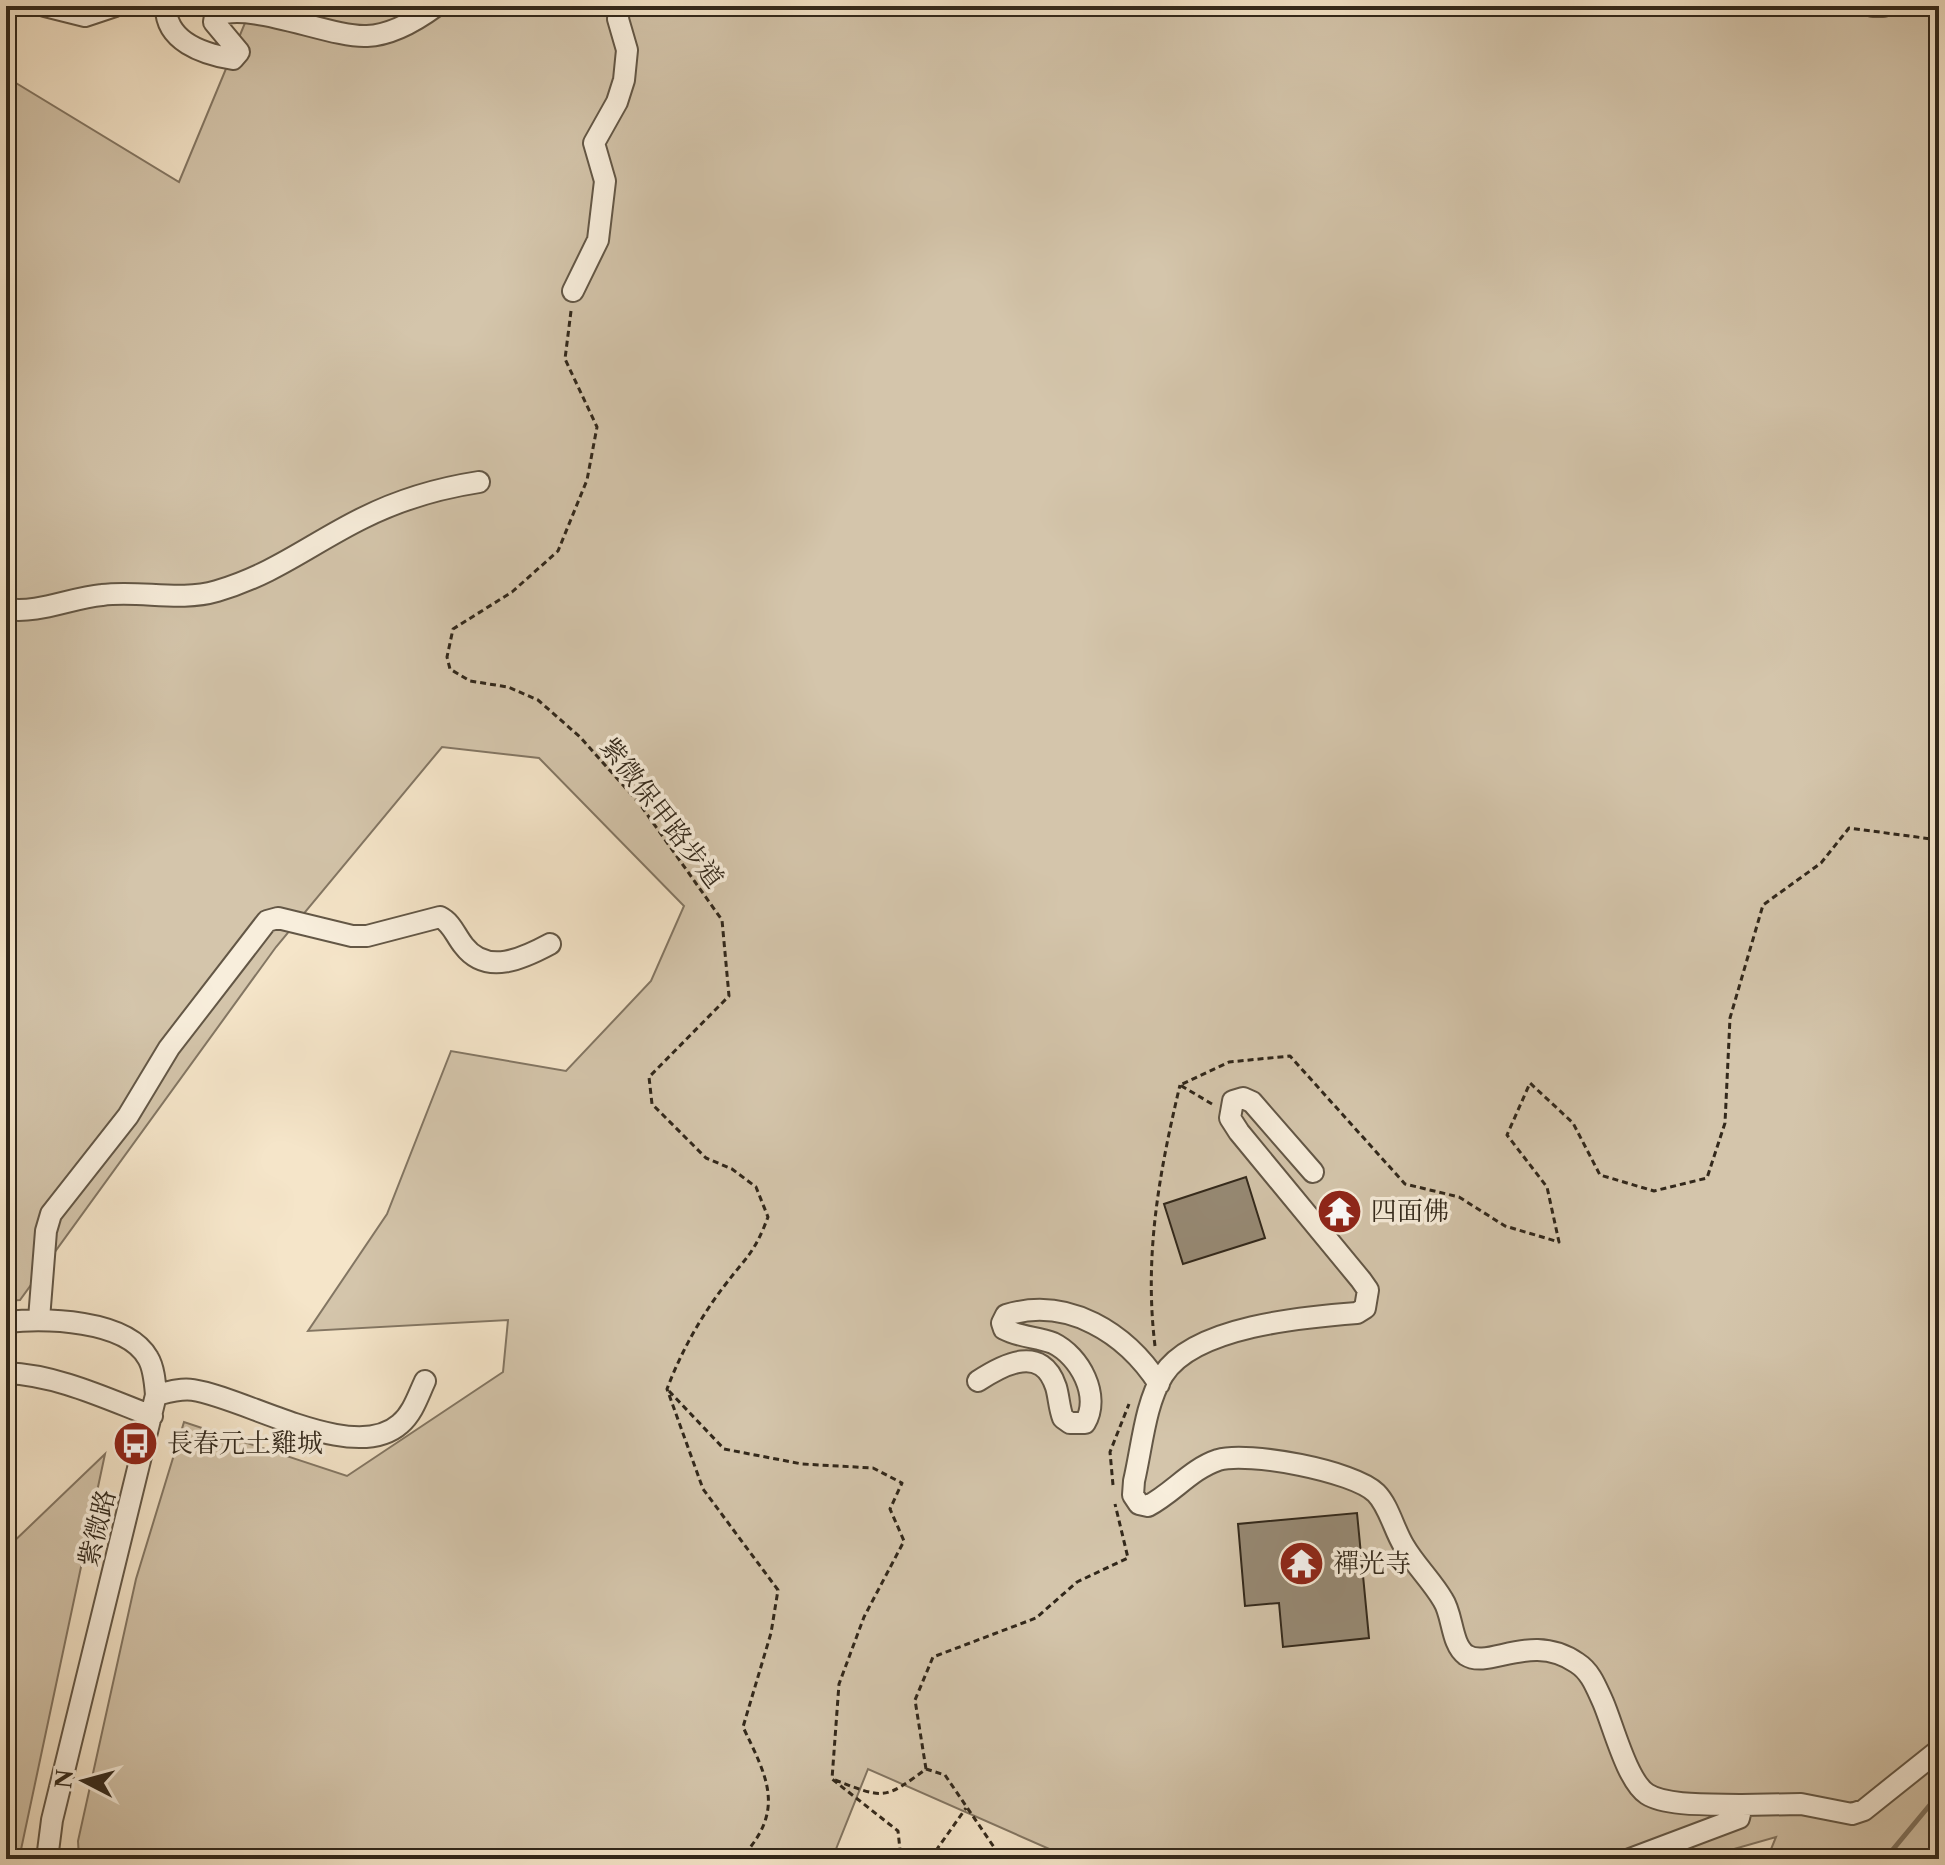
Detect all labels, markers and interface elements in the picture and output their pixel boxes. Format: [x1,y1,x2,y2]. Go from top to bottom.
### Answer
street label: 紫微保甲路步道 [593,731,731,895]
temple icon: 四面佛 [1316,1187,1364,1235]
place label: 四面佛 [1371,1195,1449,1227]
bus stop icon: 長春元土雞城 [112,1419,160,1467]
place label: 長春元土雞城 [167,1427,323,1459]
street label: 紫微路 [72,1486,122,1570]
temple icon: 禪光寺 [1278,1539,1326,1587]
place label: 禪光寺 [1333,1547,1411,1579]
north arrow [44,1741,124,1821]
text: N [50,1768,79,1790]

